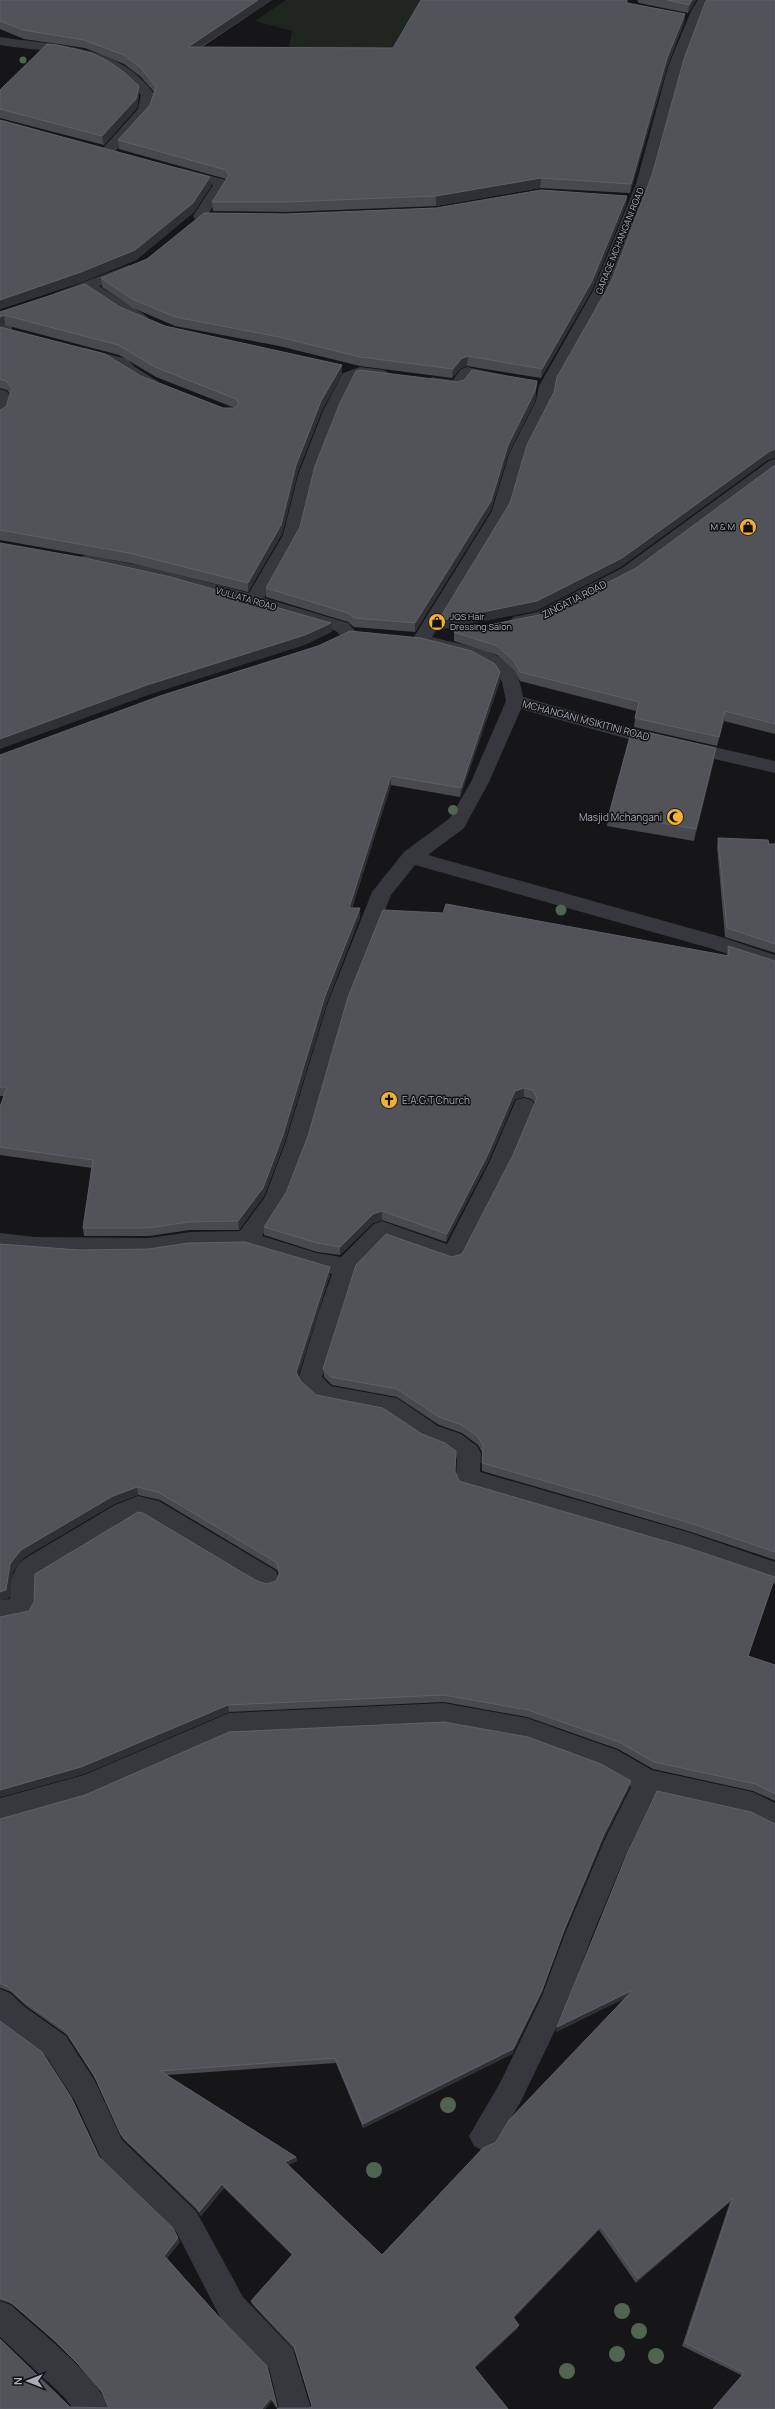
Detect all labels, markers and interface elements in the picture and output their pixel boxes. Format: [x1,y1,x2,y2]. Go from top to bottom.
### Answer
street label: GARAGE MCHANGANI ROAD [592,186,647,296]
shop icon: M & M [738,517,758,537]
place label: M & M [710,520,735,533]
street label: ZINGATIA ROAD [539,577,609,621]
street label: VULLATA ROAD [214,584,278,613]
place label: JQS Hair Dressing Salon [450,610,512,633]
shop icon: JQS Hair Dressing Salon [427,612,447,632]
street label: MCHANGANI MSIKITINI ROAD [521,696,651,744]
mosque icon: Masjid Mchangani [665,807,685,827]
place label: Masjid Mchangani [579,810,662,824]
church icon: E.A.G.T Church [379,1090,399,1110]
place label: E.A.G.T Church [402,1093,470,1107]
north arrow [8,2361,48,2401]
text: N [10,2377,25,2385]

